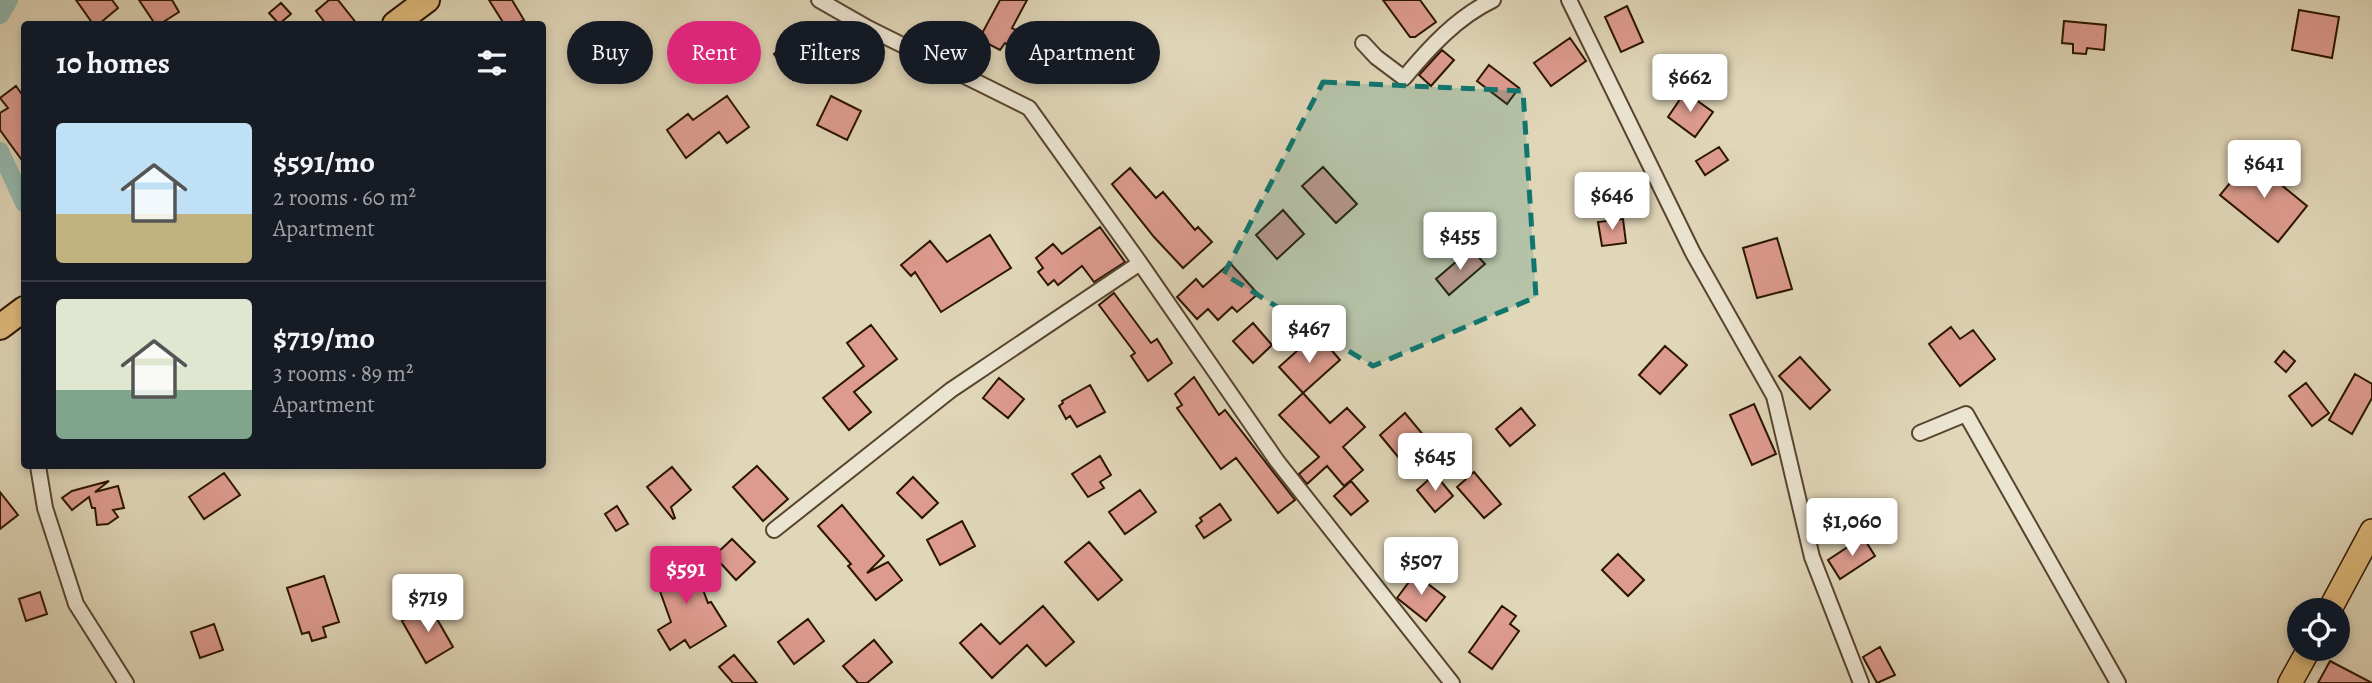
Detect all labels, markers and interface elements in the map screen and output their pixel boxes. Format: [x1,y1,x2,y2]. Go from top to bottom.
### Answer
chip: Buy [567,21,653,84]
chip: Rent [667,21,761,84]
chip: Filters [775,21,885,84]
chip: New [899,21,991,84]
chip: Apartment [1005,21,1160,84]
text: 10 homes [56,43,170,83]
icon: filters [473,44,511,82]
pin: $662 [1649,54,1731,114]
text: $662 [1668,61,1712,92]
pin: $641 [2223,140,2305,200]
text: $591/mo [273,142,375,182]
text: $641 [2244,147,2284,178]
icon: home [112,151,196,235]
pin: $646 [1571,173,1653,232]
text: $646 [1590,179,1634,210]
text: 2 rooms · 60 m² [273,182,416,213]
pin: $455 [1419,212,1501,272]
text: Apartment [273,213,375,244]
text: $455 [1439,219,1481,250]
pin: $467 [1268,306,1350,365]
text: $467 [1288,312,1330,343]
text: $719/mo [273,318,375,358]
icon: home [112,327,196,411]
text: 3 rooms · 89 m² [273,358,414,389]
text: Apartment [273,389,375,420]
pin: $645 [1394,434,1476,493]
text: $645 [1414,440,1456,471]
pin: $1,060 [1795,498,1909,558]
text: $1,060 [1822,505,1882,536]
pin: $507 [1380,538,1462,597]
text: $507 [1400,544,1442,575]
pin: $591 [645,546,727,606]
text: $591 [666,553,706,584]
pin: $719 [387,574,469,634]
text: $719 [408,581,448,612]
map controls [2287,598,2350,661]
button: locate [2287,598,2350,661]

